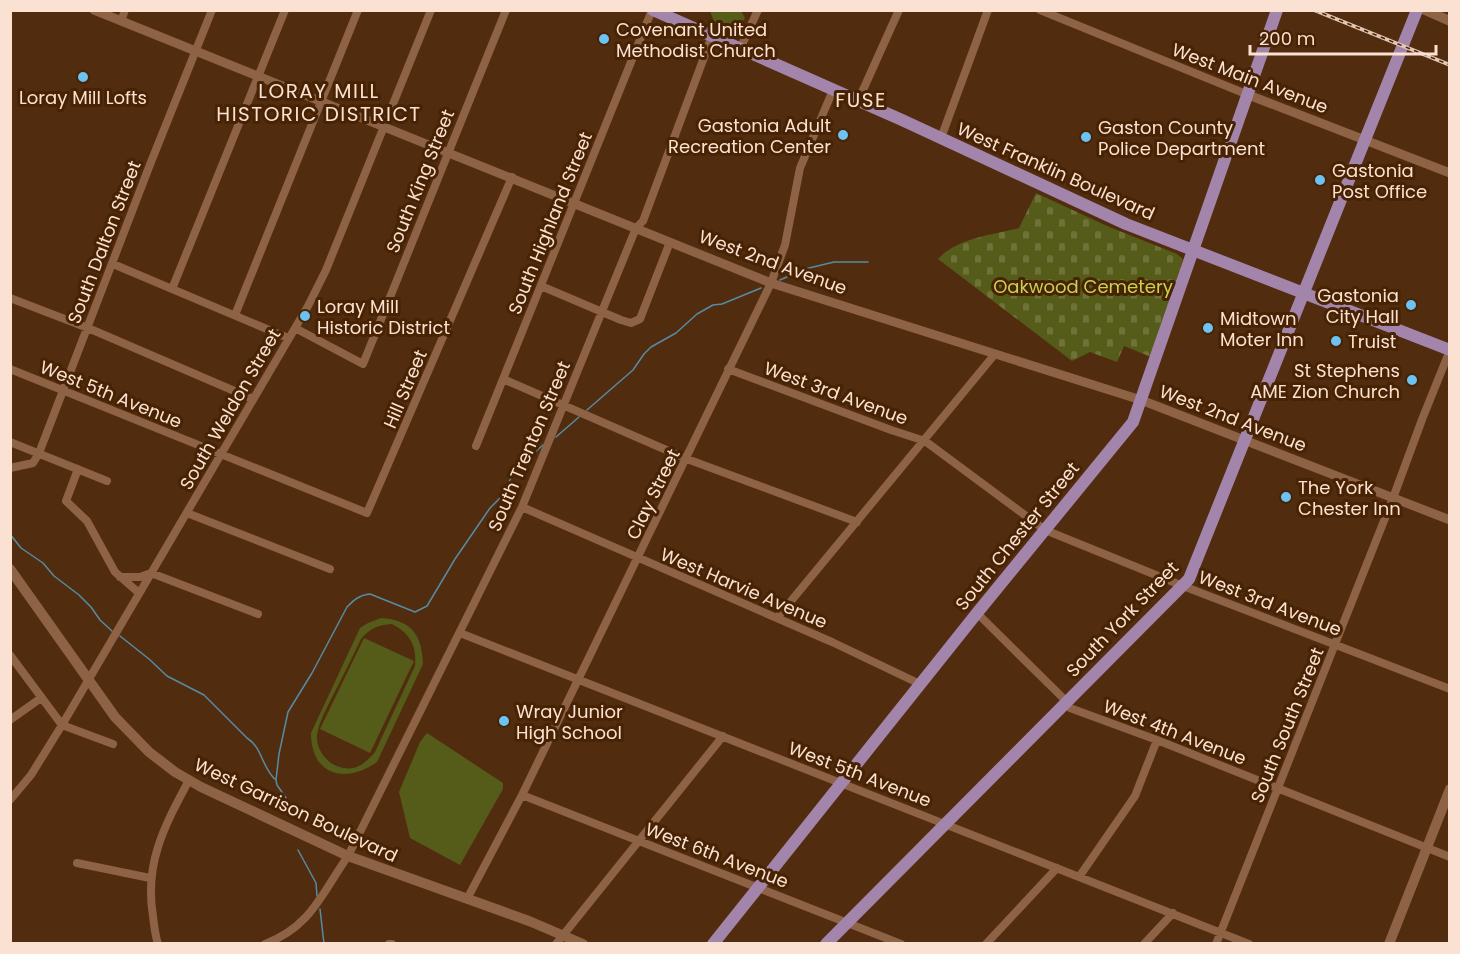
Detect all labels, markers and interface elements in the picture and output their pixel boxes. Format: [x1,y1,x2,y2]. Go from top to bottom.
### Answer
place label: Covenant United Methodist Church [616,17,776,63]
scale bar [1250,18,1436,56]
text: 200 m [1259,26,1315,51]
marker: Covenant United Methodist Church [597,32,611,46]
street label: West Main Avenue [1168,37,1332,119]
marker: Loray Mill Lofts [76,70,90,84]
district label: LORAY MILL HISTORIC DISTRICT [216,77,422,128]
place label: Loray Mill Lofts [19,85,147,110]
district label: FUSE [835,86,887,114]
street label: South King Street [380,105,460,257]
place label: Gastonia Adult Recreation Center [668,113,831,159]
place label: Gaston County Police Department [1098,115,1265,161]
street label: West Franklin Boulevard [953,116,1159,226]
street label: South Highland Street [502,128,598,318]
marker: Gastonia Adult Recreation Center [836,128,850,142]
marker: Gaston County Police Department [1079,130,1093,144]
street label: South Dalton Street [61,157,147,327]
place label: Gastonia Post Office [1332,158,1427,204]
marker: Gastonia Post Office [1313,173,1327,187]
street label: West 2nd Avenue [695,224,851,300]
park label: Oakwood Cemetery [993,274,1173,299]
place label: Gastonia City Hall [1317,283,1399,329]
place label: Loray Mill Historic District [317,294,450,340]
marker: Gastonia City Hall [1404,298,1418,312]
place label: Midtown Moter Inn [1220,306,1304,352]
marker: Loray Mill Historic District [298,309,312,323]
marker: Midtown Moter Inn [1201,321,1215,335]
street label: South Weldon Street [174,324,286,494]
place label: Truist [1348,329,1396,354]
marker: Truist [1329,334,1343,348]
street label: Hill Street [377,346,433,432]
street label: West 5th Avenue [36,354,186,434]
street label: West 3rd Avenue [761,355,911,431]
street label: South Trenton Street [482,357,576,535]
place label: St Stephens AME Zion Church [1250,358,1400,404]
marker: St Stephens AME Zion Church [1405,373,1419,387]
street label: West 2nd Avenue [1156,378,1310,458]
street label: Clay Street [620,444,686,544]
street label: South Chester Street [949,456,1085,616]
place label: The York Chester Inn [1298,475,1401,521]
marker: The York Chester Inn [1279,490,1293,504]
street label: West Harvie Avenue [657,542,831,634]
street label: South York Street [1060,556,1184,682]
street label: West 3rd Avenue [1195,564,1345,642]
street label: South South Street [1244,644,1330,806]
street label: West 4th Avenue [1100,693,1250,771]
place label: Wray Junior High School [516,699,623,745]
marker: Wray Junior High School [497,714,511,728]
street label: West 5th Avenue [785,735,935,813]
street label: West Garrison Boulevard [190,752,402,868]
street label: West 6th Avenue [642,816,792,894]

